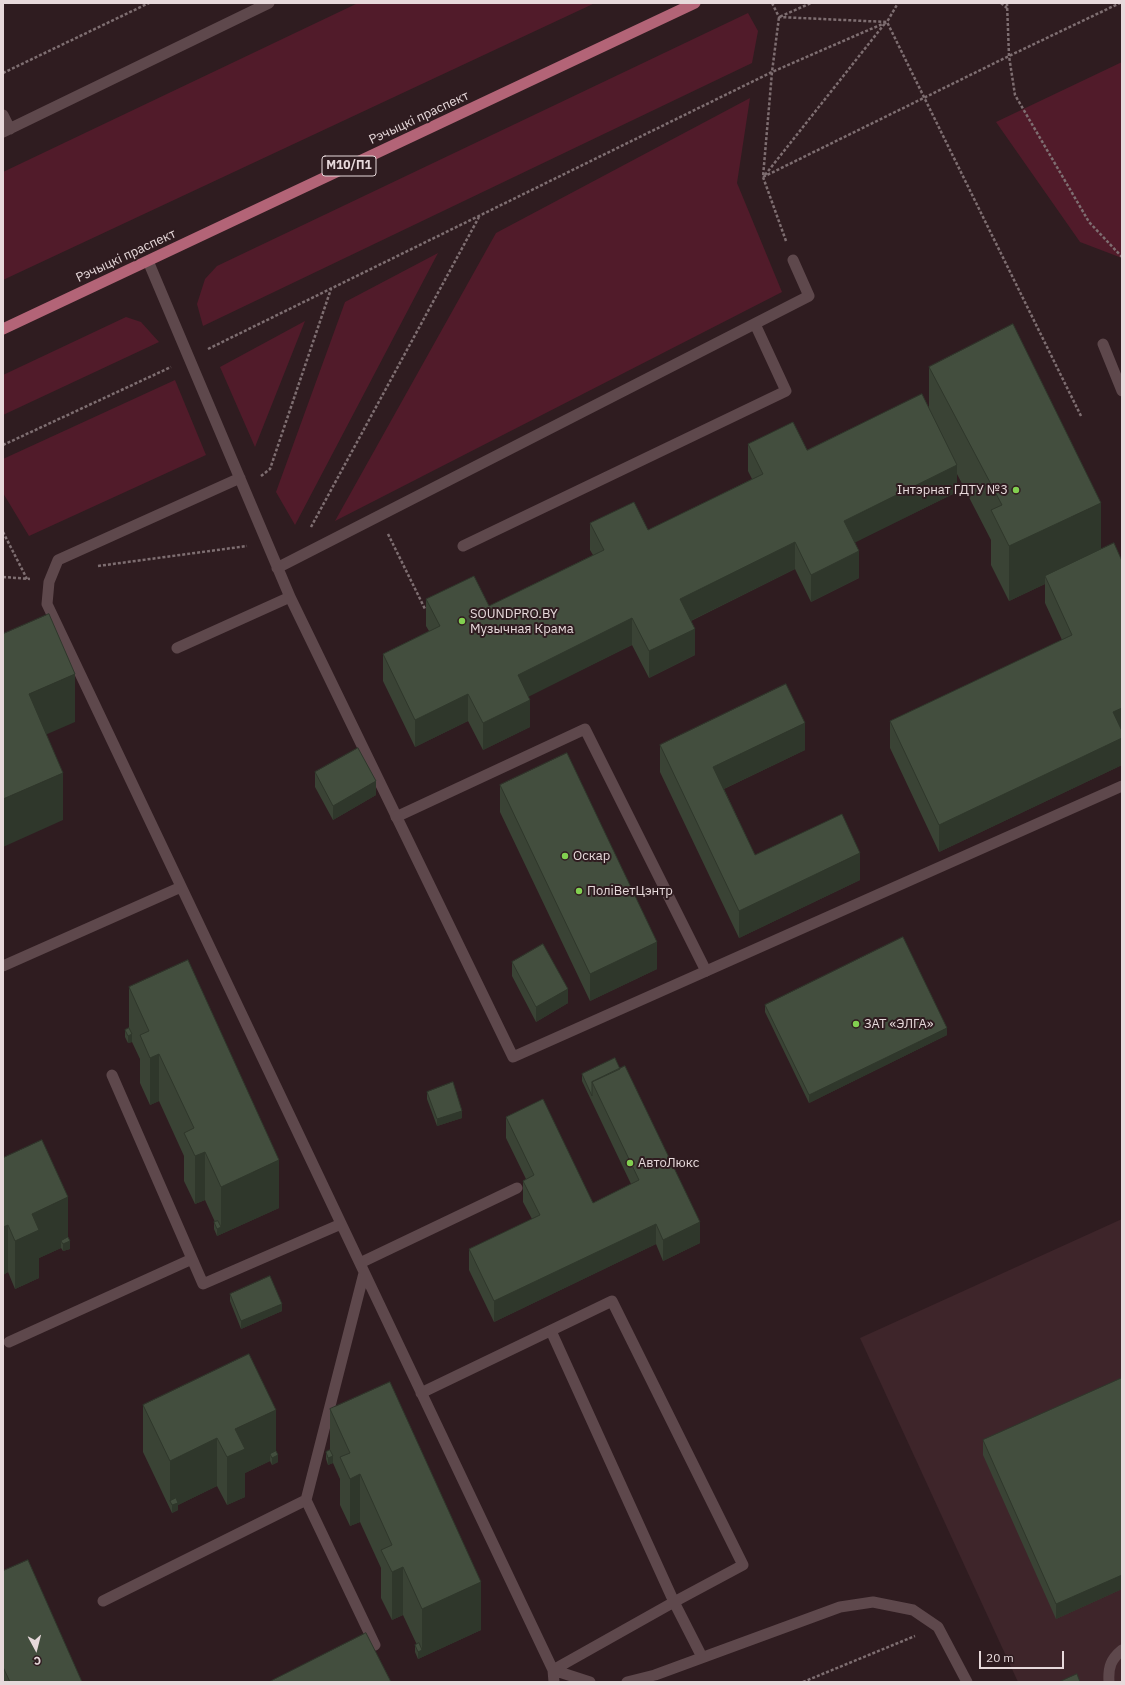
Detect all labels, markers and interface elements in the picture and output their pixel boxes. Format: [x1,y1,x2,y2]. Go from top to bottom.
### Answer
street label: Рэчыцкі праспект [367,88,471,148]
road number: М10/П1 [322,156,376,176]
street label: Рэчыцкі праспект [74,226,178,286]
place label: Інтэрнат ГДТУ №3 [897,482,1008,498]
marker: Інтэрнат ГДТУ №3 [1011,485,1021,495]
place label: SOUNDPRO.BY Музычная Крама [470,606,574,637]
marker: SOUNDPRO.BY Музычная Крама [457,616,467,626]
place label: Оскар [573,848,610,864]
marker: Оскар [560,851,570,861]
place label: ПоліВетЦэнтр [587,883,673,899]
marker: ПоліВетЦэнтр [574,886,584,896]
place label: ЗАТ «ЭЛГА» [864,1016,933,1032]
marker: ЗАТ «ЭЛГА» [851,1019,861,1029]
place label: АвтоЛюкс [638,1155,699,1171]
marker: АвтоЛюкс [625,1158,635,1168]
north arrow [16,1629,56,1669]
scale bar [981,1643,1066,1669]
text: 20 m [986,1650,1014,1665]
text: С [33,1654,42,1668]

